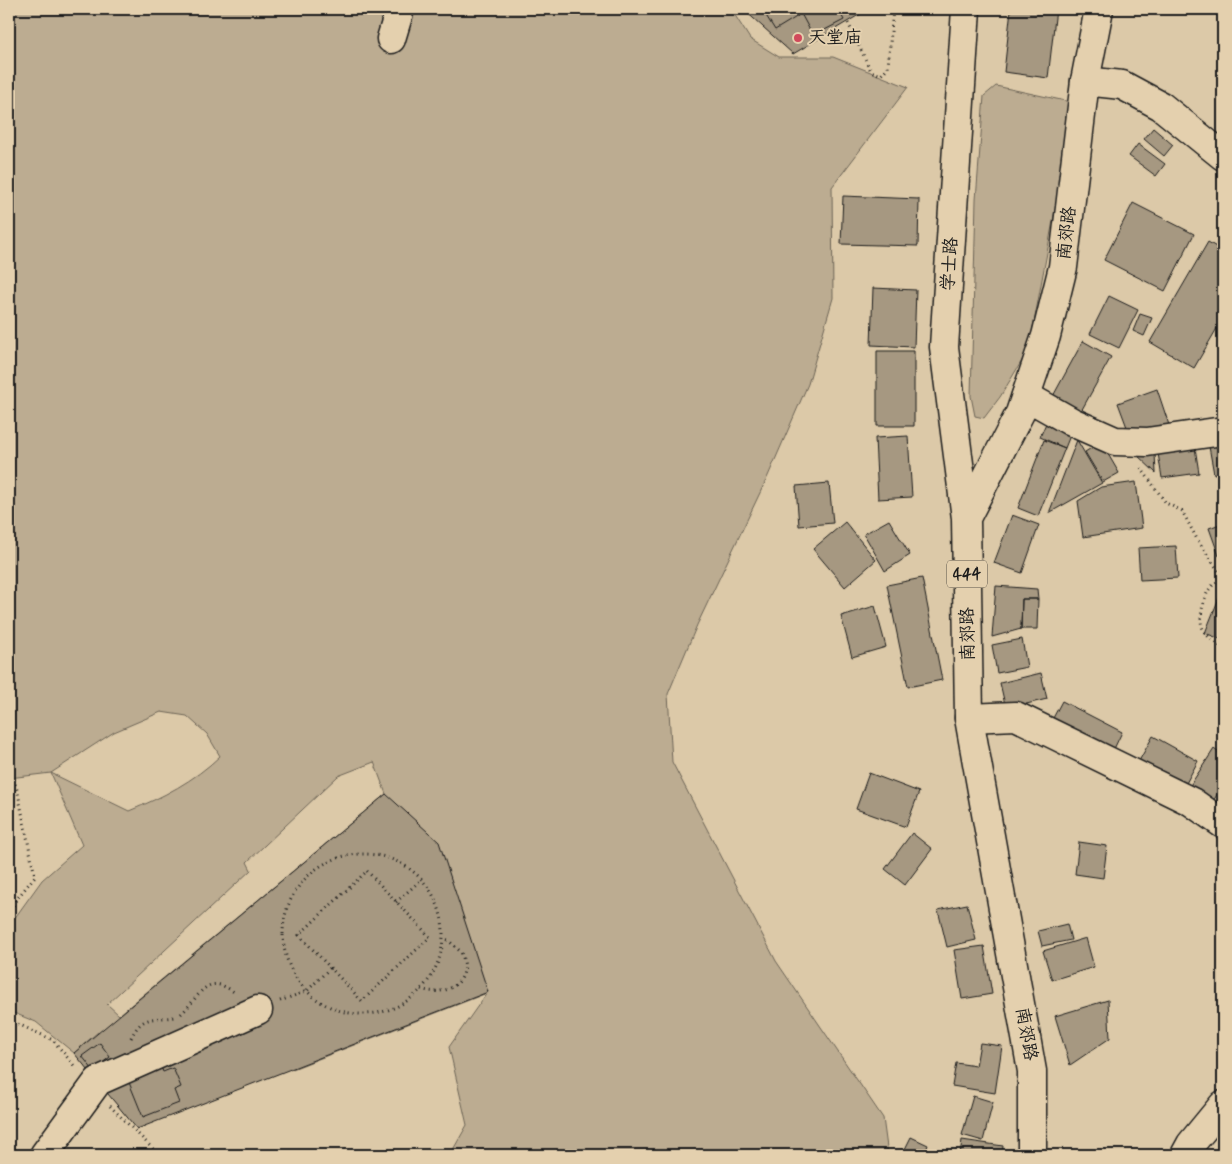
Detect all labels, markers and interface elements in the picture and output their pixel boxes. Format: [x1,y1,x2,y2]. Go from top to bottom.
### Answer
place label: 天堂庙 [808,26,862,50]
marker: 天堂庙 [792,32,804,44]
street label: 南郊路 [1052,205,1082,261]
street label: 学士路 [936,236,964,292]
road number: 444 [947,560,987,588]
street label: 南郊路 [956,607,980,661]
street label: 南郊路 [1009,1005,1043,1063]

